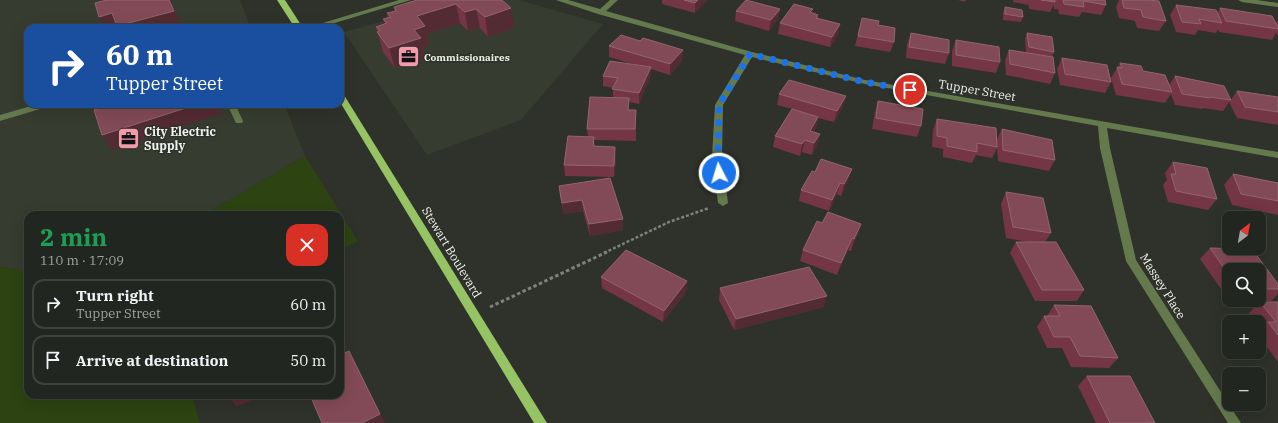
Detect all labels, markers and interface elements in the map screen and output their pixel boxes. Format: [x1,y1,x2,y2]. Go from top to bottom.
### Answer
text: 60 m [106,36,173,73]
icon: right [40,40,92,92]
office icon: Commissionaires [395,44,421,70]
place label: Commissionaires [424,51,510,64]
text: Tupper Street [106,72,223,95]
pin [893,73,927,107]
street label: Tupper Street [937,76,1017,104]
icon: arrive [899,79,921,101]
place label: City Electric Supply [144,124,217,153]
office icon: City Electric Supply [116,125,142,151]
position arrow [698,152,740,194]
street label: Stewart Boulevard [419,204,485,300]
north arrow [1222,211,1266,255]
map controls [1222,211,1266,411]
text: 2 min [40,221,107,253]
button: close [286,224,328,266]
street label: Massey Place [1137,250,1189,322]
text: 110 m · 17:09 [40,252,124,269]
button: search [1222,263,1266,307]
text: Turn right [76,286,154,305]
icon: right [42,293,64,315]
text: 60 m [290,295,326,314]
text: Tupper Street [76,305,161,322]
button: + [1222,315,1266,359]
icon: arrive [42,349,64,371]
text: Arrive at destination [76,351,228,370]
text: 50 m [290,351,326,370]
button: − [1222,367,1266,411]

